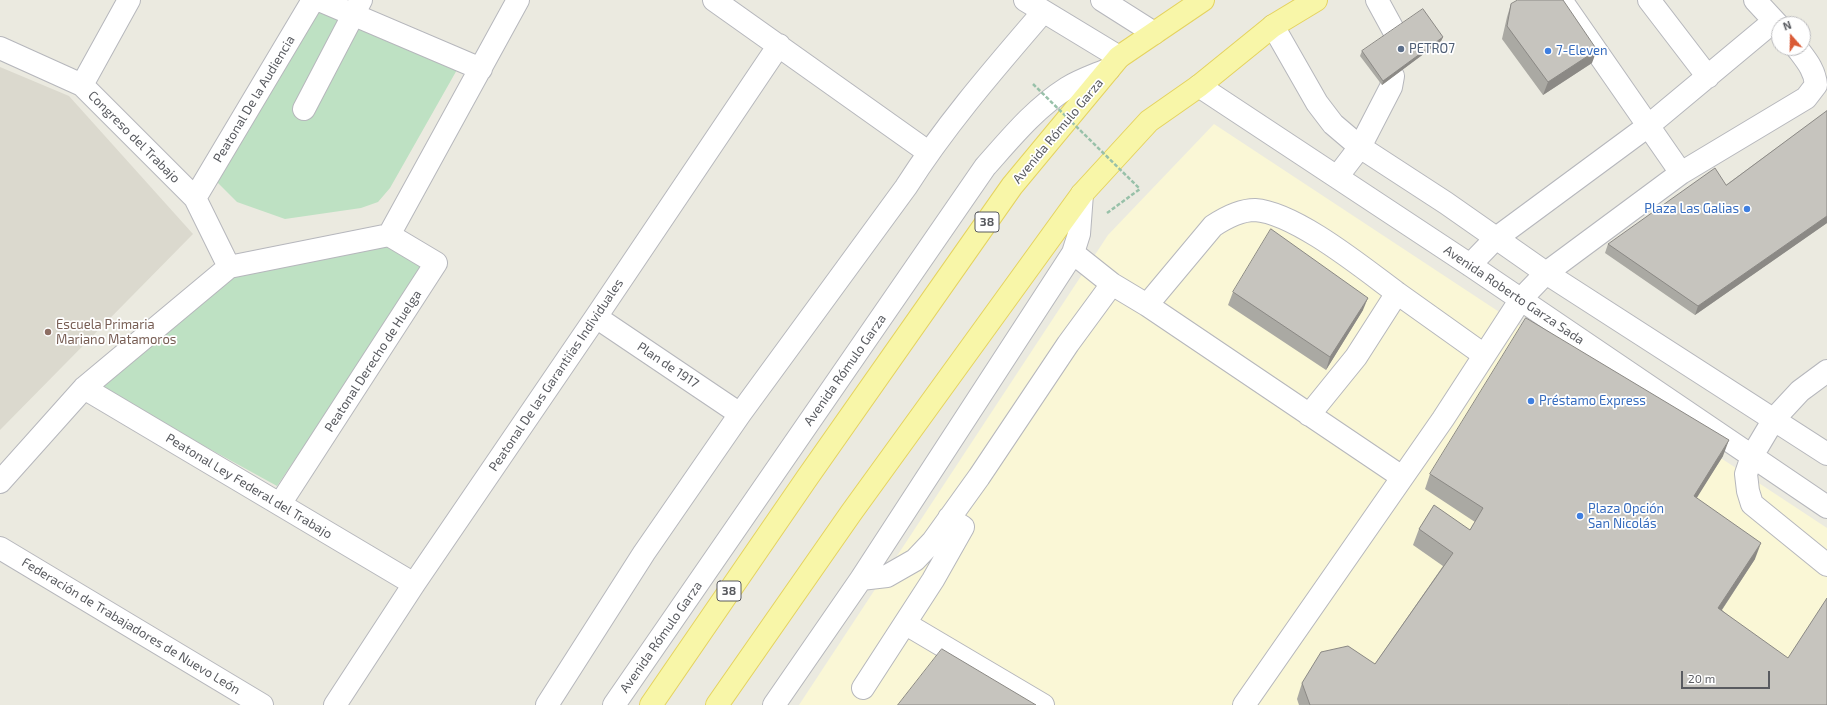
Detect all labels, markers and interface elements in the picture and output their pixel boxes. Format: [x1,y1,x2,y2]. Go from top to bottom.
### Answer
north arrow [1771,16,1811,56]
text: N [1781,18,1793,33]
street label: Peatonal De la Audiencia [210,33,298,165]
place label: PETRO7 [1409,41,1455,57]
place label: 7-Eleven [1556,43,1608,59]
marker: PETRO7 [1396,44,1406,54]
marker: 7-Eleven [1543,46,1553,56]
street label: Avenida Rómulo Garza [1009,75,1107,187]
street label: Congreso del Trabajo [85,88,183,186]
place label: Plaza Las Galias [1644,201,1739,217]
marker: Plaza Las Galias [1742,204,1752,214]
road number: 38 [975,212,999,232]
street label: Avenida Roberto Garza Sada [1441,242,1587,348]
street label: Peatonal De las Garantiías Individuales [486,276,626,474]
street label: Peatonal Derecho de Huelga [321,287,425,435]
street label: Avenida Rómulo Garza [801,311,889,429]
place label: Escuela Primaria Mariano Matamoros [56,317,176,348]
marker: Escuela Primaria Mariano Matamoros [43,327,53,337]
street label: Plan de 1917 [634,339,702,391]
place label: Préstamo Express [1539,393,1646,409]
marker: Préstamo Express [1526,396,1536,406]
street label: Peatonal Ley Federal del Trabajo [163,430,335,542]
place label: Plaza Opción San Nicolás [1588,501,1664,532]
marker: Plaza Opción San Nicolás [1575,511,1585,521]
street label: Federación de Trabajadores de Nuevo León [19,554,243,698]
street label: Avenida Rómulo Garza [617,578,705,696]
road number: 38 [717,581,741,601]
scale bar [1683,663,1772,689]
text: 20 m [1688,671,1715,685]

